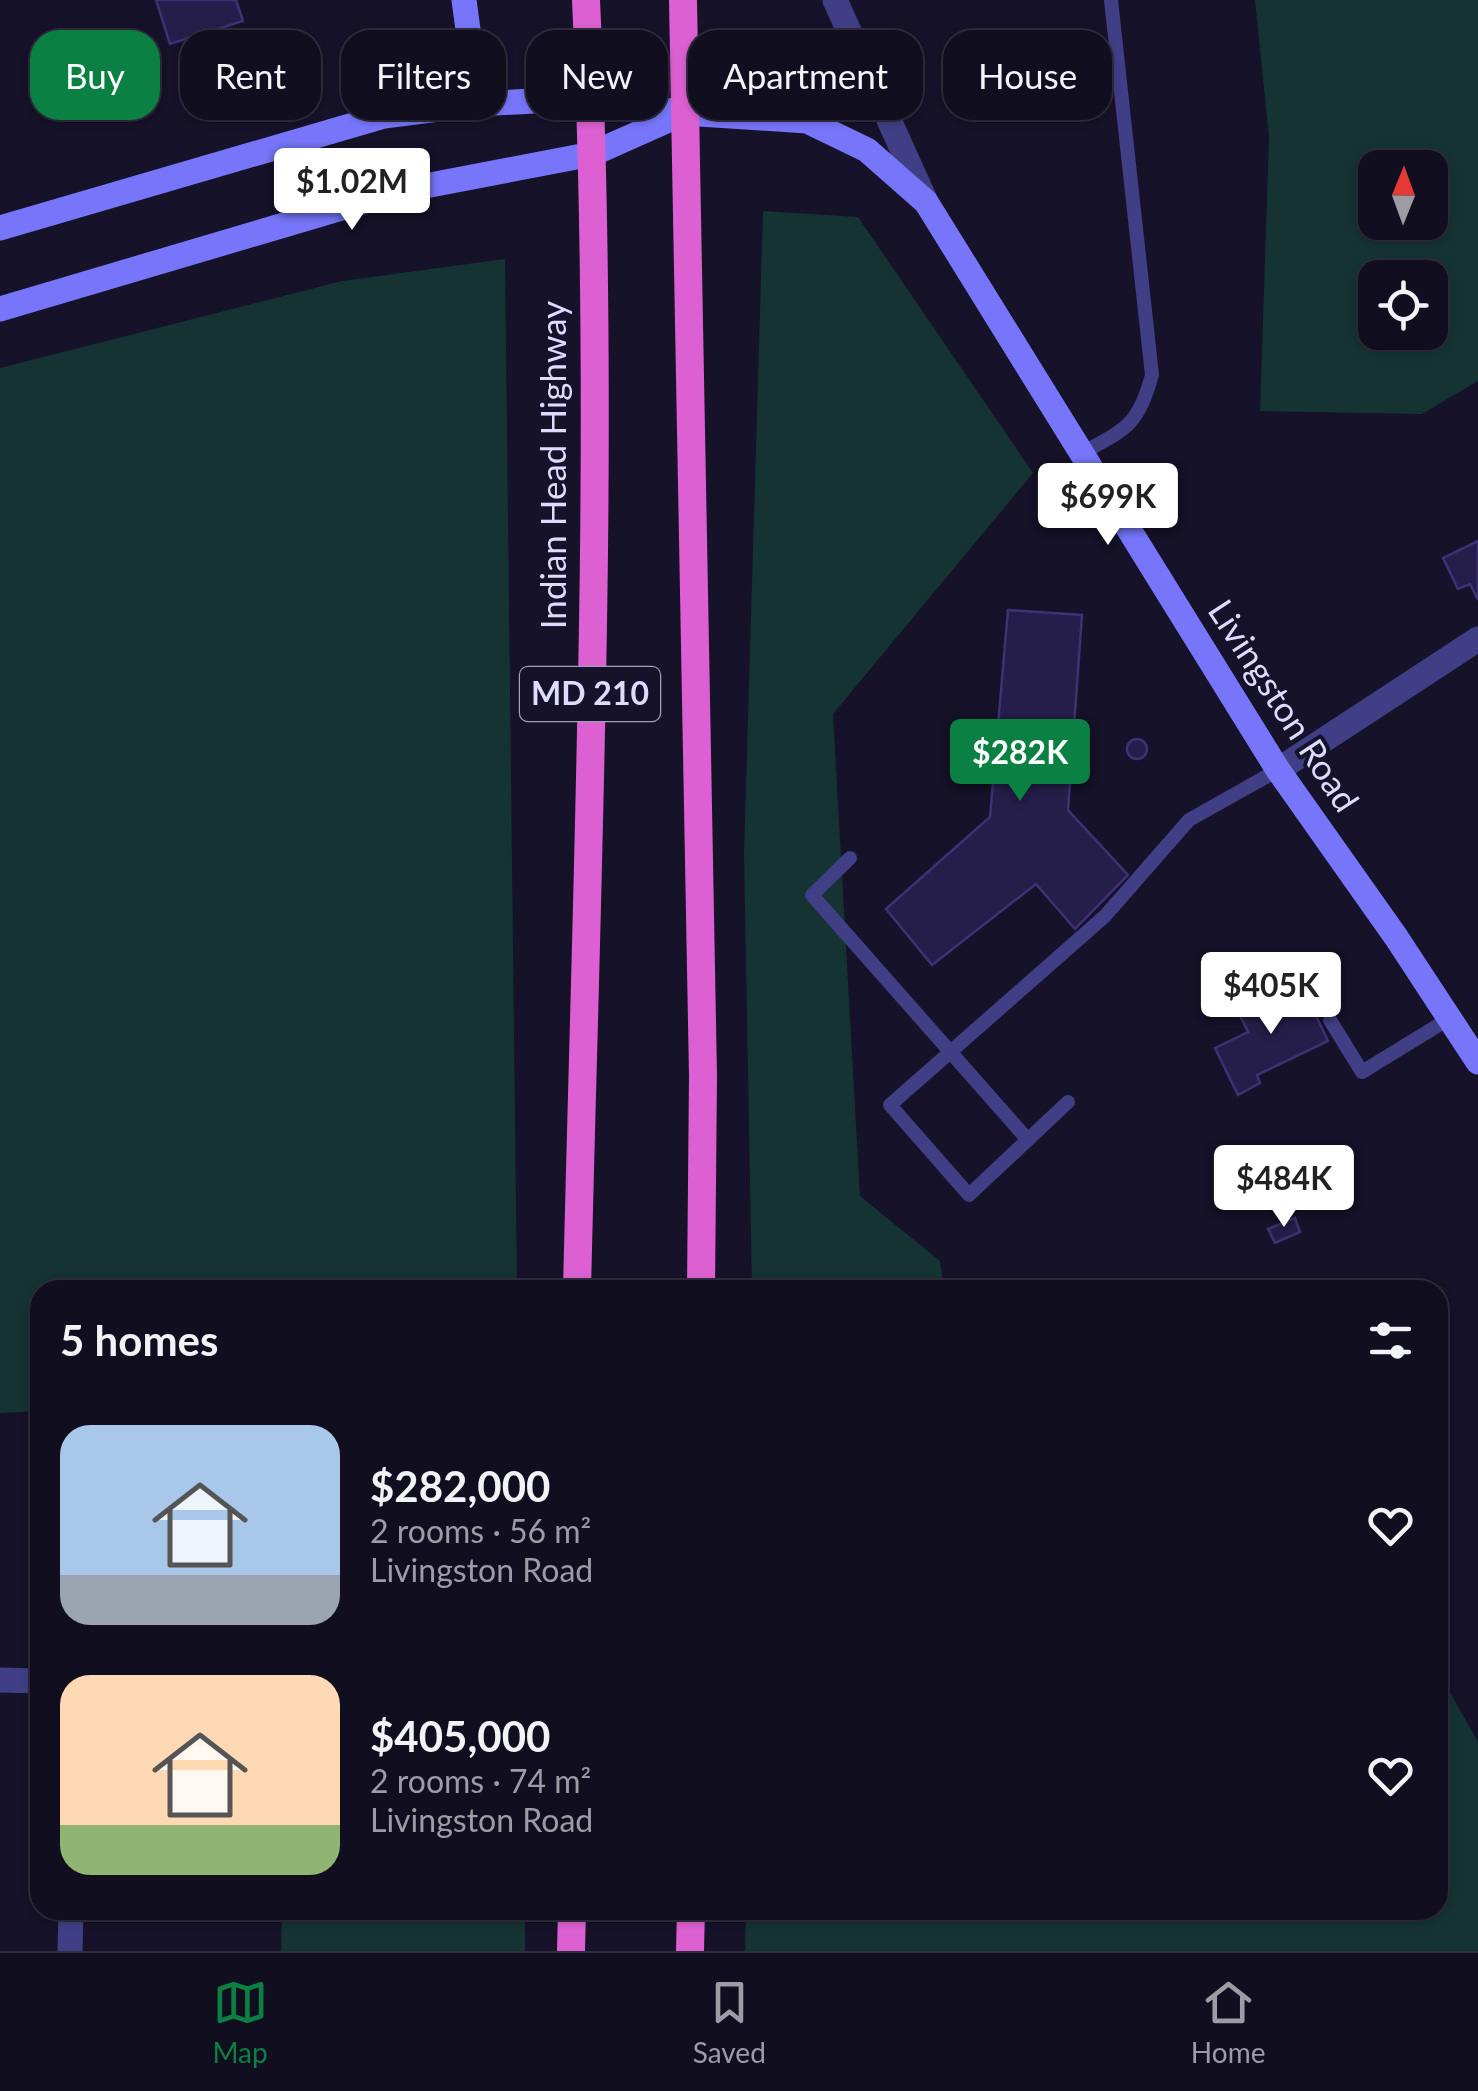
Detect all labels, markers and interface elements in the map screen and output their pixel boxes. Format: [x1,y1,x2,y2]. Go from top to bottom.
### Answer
chip: Buy [30,30,160,120]
chip: Rent [180,30,321,120]
chip: Filters [341,30,506,120]
chip: New [526,30,668,120]
chip: Apartment [688,30,923,120]
chip: House [943,30,1112,120]
pin: $1.02M [271,148,433,233]
north arrow [1358,150,1448,240]
map controls [1358,150,1448,350]
text: $1.02M [296,161,408,200]
button: locate [1358,260,1448,350]
street label: Indian Head Highway [531,301,573,629]
pin: $699K [1038,463,1178,548]
text: $699K [1060,476,1156,515]
street label: Livingston Road [1201,591,1369,819]
road number: MD 210 [520,667,660,721]
pin: $282K [950,719,1090,804]
text: $282K [972,732,1068,771]
pin: $405K [1201,952,1341,1037]
text: $405K [1223,965,1319,1004]
pin: $484K [1214,1145,1354,1230]
text: $484K [1236,1158,1332,1197]
icon: filters [1363,1313,1418,1368]
text: 5 homes [60,1315,218,1365]
text: $282,000 [370,1461,550,1511]
icon: home [140,1465,260,1585]
icon: heart [1363,1498,1418,1553]
text: 2 rooms · 56 m² [370,1511,591,1550]
text: Livingston Road [370,1550,593,1589]
text: $405,000 [370,1711,550,1761]
icon: home [140,1715,260,1835]
icon: heart [1363,1748,1418,1803]
text: 2 rooms · 74 m² [370,1761,591,1800]
text: Livingston Road [370,1800,593,1839]
tab: Map [213,1975,268,2069]
tab: Saved [693,1975,766,2069]
tab: Home [1191,1975,1265,2069]

